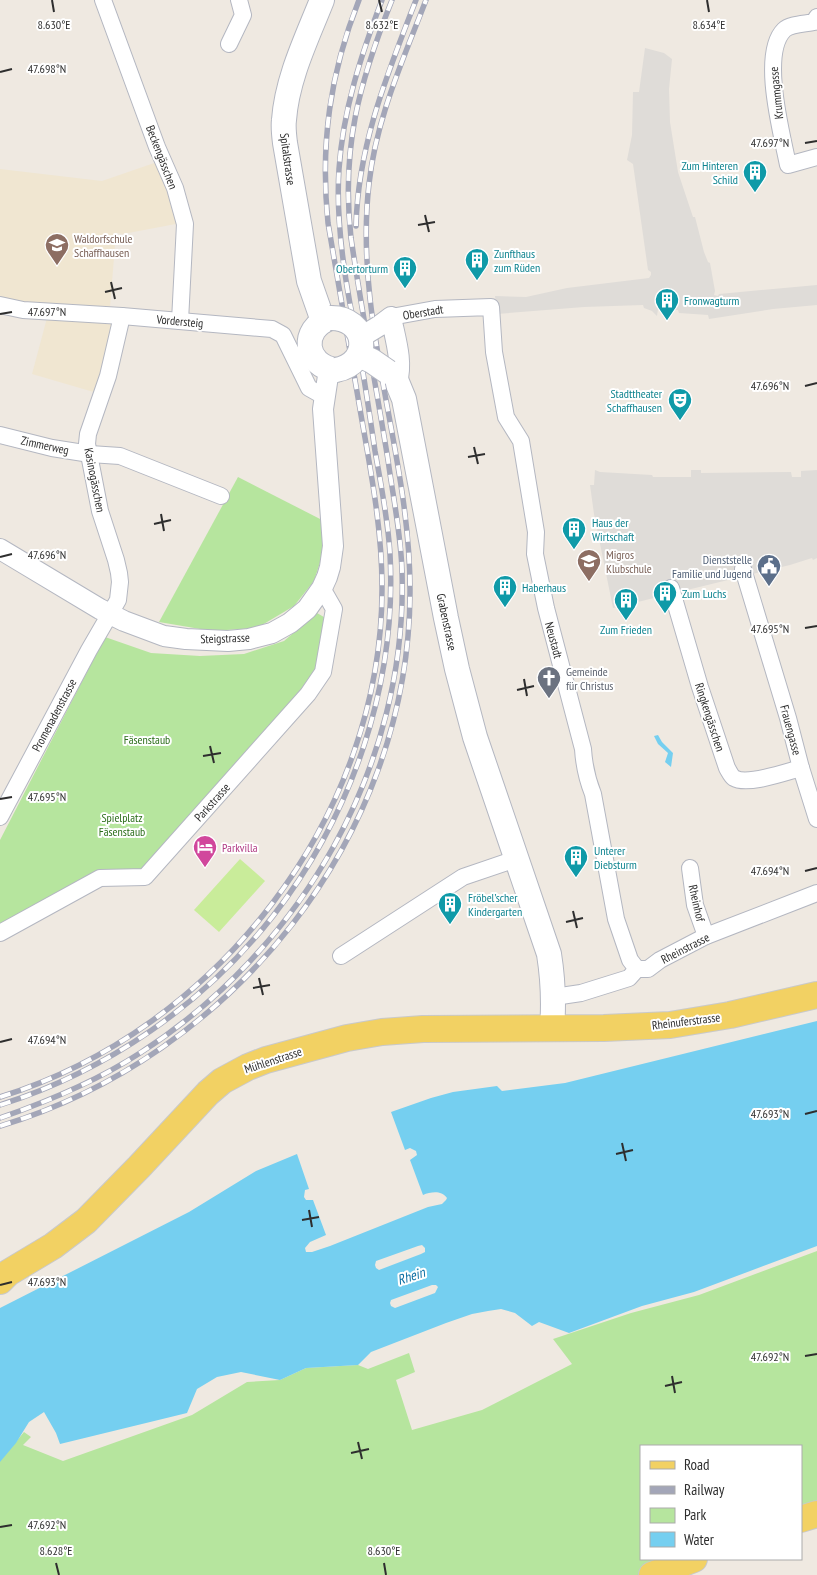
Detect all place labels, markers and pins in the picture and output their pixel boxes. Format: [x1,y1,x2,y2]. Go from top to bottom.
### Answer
place label: Zum Hinteren Schild [681,158,738,187]
building icon: Zum Hinteren Schild [742,159,768,193]
place label: Waldorfschule Schaffhausen [74,231,133,260]
school or university icon: Waldorfschule Schaffhausen [44,232,70,266]
place label: Zunfthaus zum Rüden [494,246,540,275]
building icon: Zunfthaus zum Rüden [464,247,490,281]
building icon: Obertorturm [392,255,418,289]
place label: Obertorturm [336,261,388,276]
building icon: Fronwagturm [654,287,680,321]
place label: Fronwagturm [684,293,740,308]
place label: Stadttheater Schaffhausen [607,386,663,415]
theatre icon: Stadttheater Schaffhausen [667,387,693,421]
place label: Haus der Wirtschaft [592,515,635,544]
building icon: Haus der Wirtschaft [561,516,587,550]
place label: Migros Klubschule [606,547,652,576]
school or university icon: Migros Klubschule [576,548,602,582]
place label: Dienststelle Familie und Jugend [672,552,752,581]
public building icon: Dienststelle Familie und Jugend [756,553,782,587]
building icon: Haberhaus [492,574,518,608]
place label: Haberhaus [522,580,566,595]
building icon: Zum Luchs [652,580,678,614]
place label: Zum Luchs [682,586,726,601]
building icon: Zum Frieden [613,587,639,621]
place label: Zum Frieden [600,622,652,637]
place label: Gemeinde für Christus [566,664,613,693]
church icon: Gemeinde für Christus [536,665,562,699]
hotel icon: Parkvilla [192,834,218,868]
place label: Parkvilla [222,840,258,855]
place label: Unterer Diebsturm [594,843,637,872]
building icon: Unterer Diebsturm [563,844,589,878]
place label: Fröbel’scher Kindergarten [468,890,522,919]
building icon: Fröbel’scher Kindergarten [437,891,463,925]

